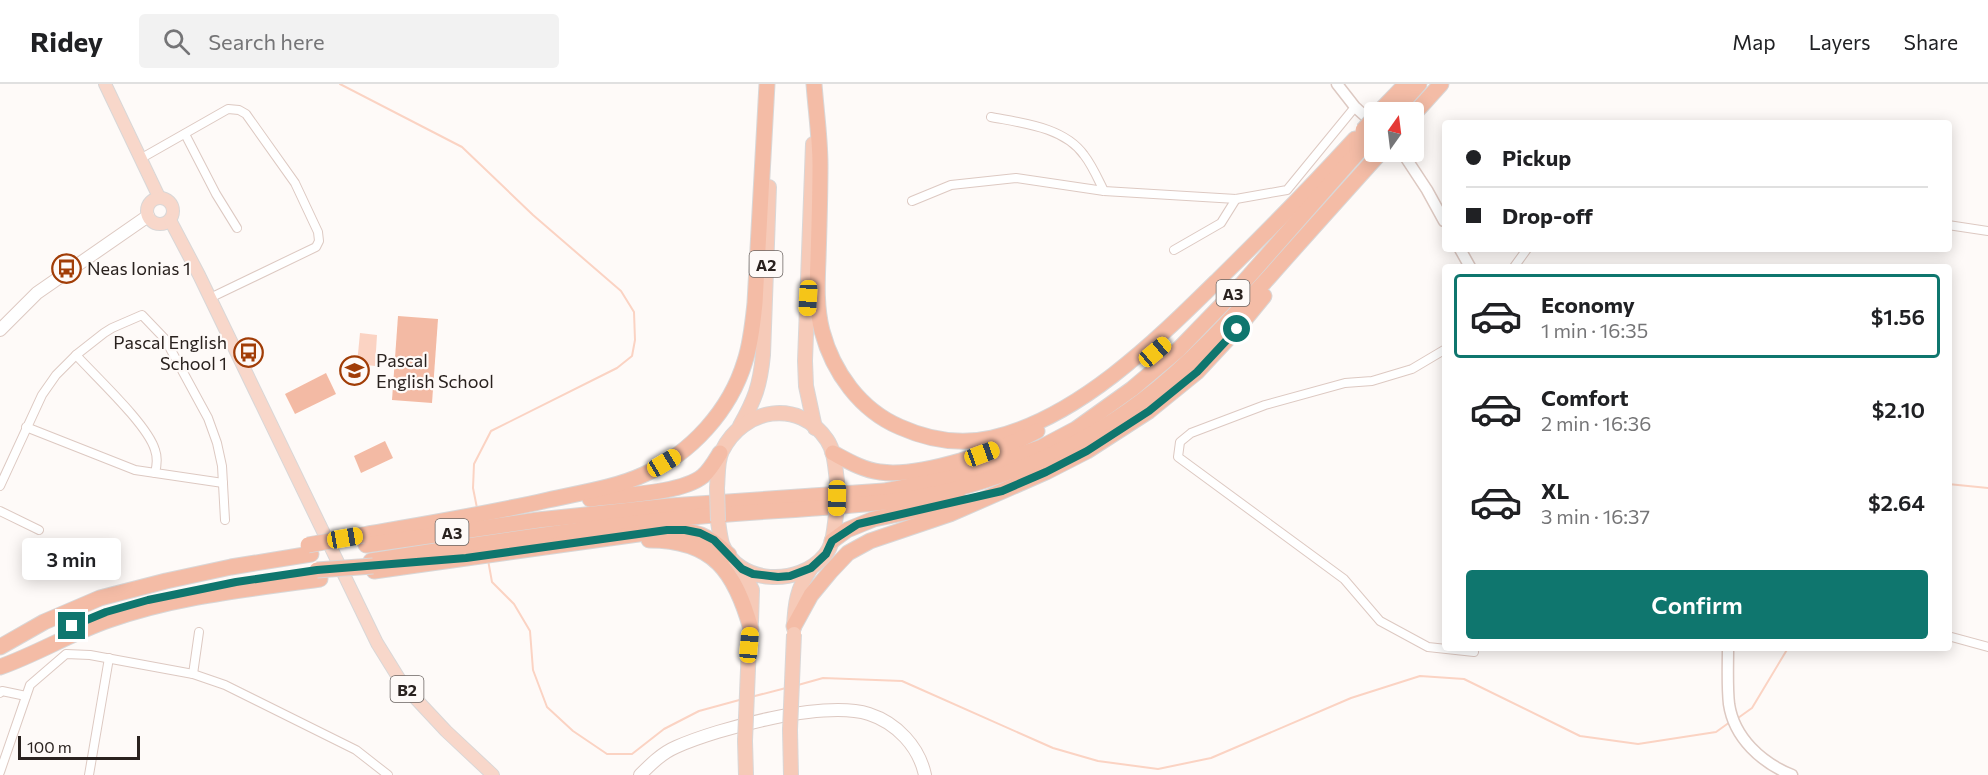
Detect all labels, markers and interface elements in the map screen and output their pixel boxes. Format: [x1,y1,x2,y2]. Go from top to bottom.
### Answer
search box [139,14,559,68]
text: Ridey [30,24,103,58]
icon: search [160,25,193,58]
text: Search here [208,28,325,55]
text: Map [1732,29,1776,54]
text: Layers [1809,29,1871,54]
text: Share [1904,29,1958,54]
north arrow [1364,102,1424,162]
map controls [1364,102,1424,162]
text: Pickup [1502,144,1571,171]
text: Drop-off [1502,202,1593,229]
road number: A2 [750,251,783,277]
bus stop icon: Neas Ionias 1 [50,252,82,284]
place label: Neas Ionias 1 [87,257,191,279]
car [798,280,818,316]
road number: A3 [1216,280,1250,306]
icon: car [1469,289,1523,343]
text: Economy [1541,291,1635,318]
text: $1.56 [1871,303,1925,330]
route start [1223,315,1250,342]
text: 1 min · 16:35 [1541,318,1648,342]
place label: Pascal English School 1 [113,331,227,374]
car [1135,334,1175,370]
bus stop icon: Pascal English School 1 [232,336,264,368]
place label: Pascal English School [376,349,494,392]
school or university icon: Pascal English School [339,354,371,386]
icon: car [1469,382,1523,436]
text: Comfort [1541,384,1629,411]
text: $2.10 [1872,396,1925,423]
text: 2 min · 16:36 [1541,411,1651,435]
car [962,439,1002,469]
car [644,446,684,480]
icon: car [1469,475,1523,529]
text: XL [1541,477,1569,504]
car [828,480,846,516]
text: $2.64 [1868,489,1925,516]
text: 3 min · 16:37 [1541,504,1650,528]
road number: A3 [436,519,468,545]
car [326,526,364,550]
callout: 3 min [22,539,122,581]
text: 3 min [47,547,96,571]
button: Confirm [1466,570,1928,639]
route end [58,612,85,639]
car [738,626,760,664]
road number: B2 [390,676,424,702]
scale bar [18,733,140,760]
text: 100 m [27,737,72,756]

